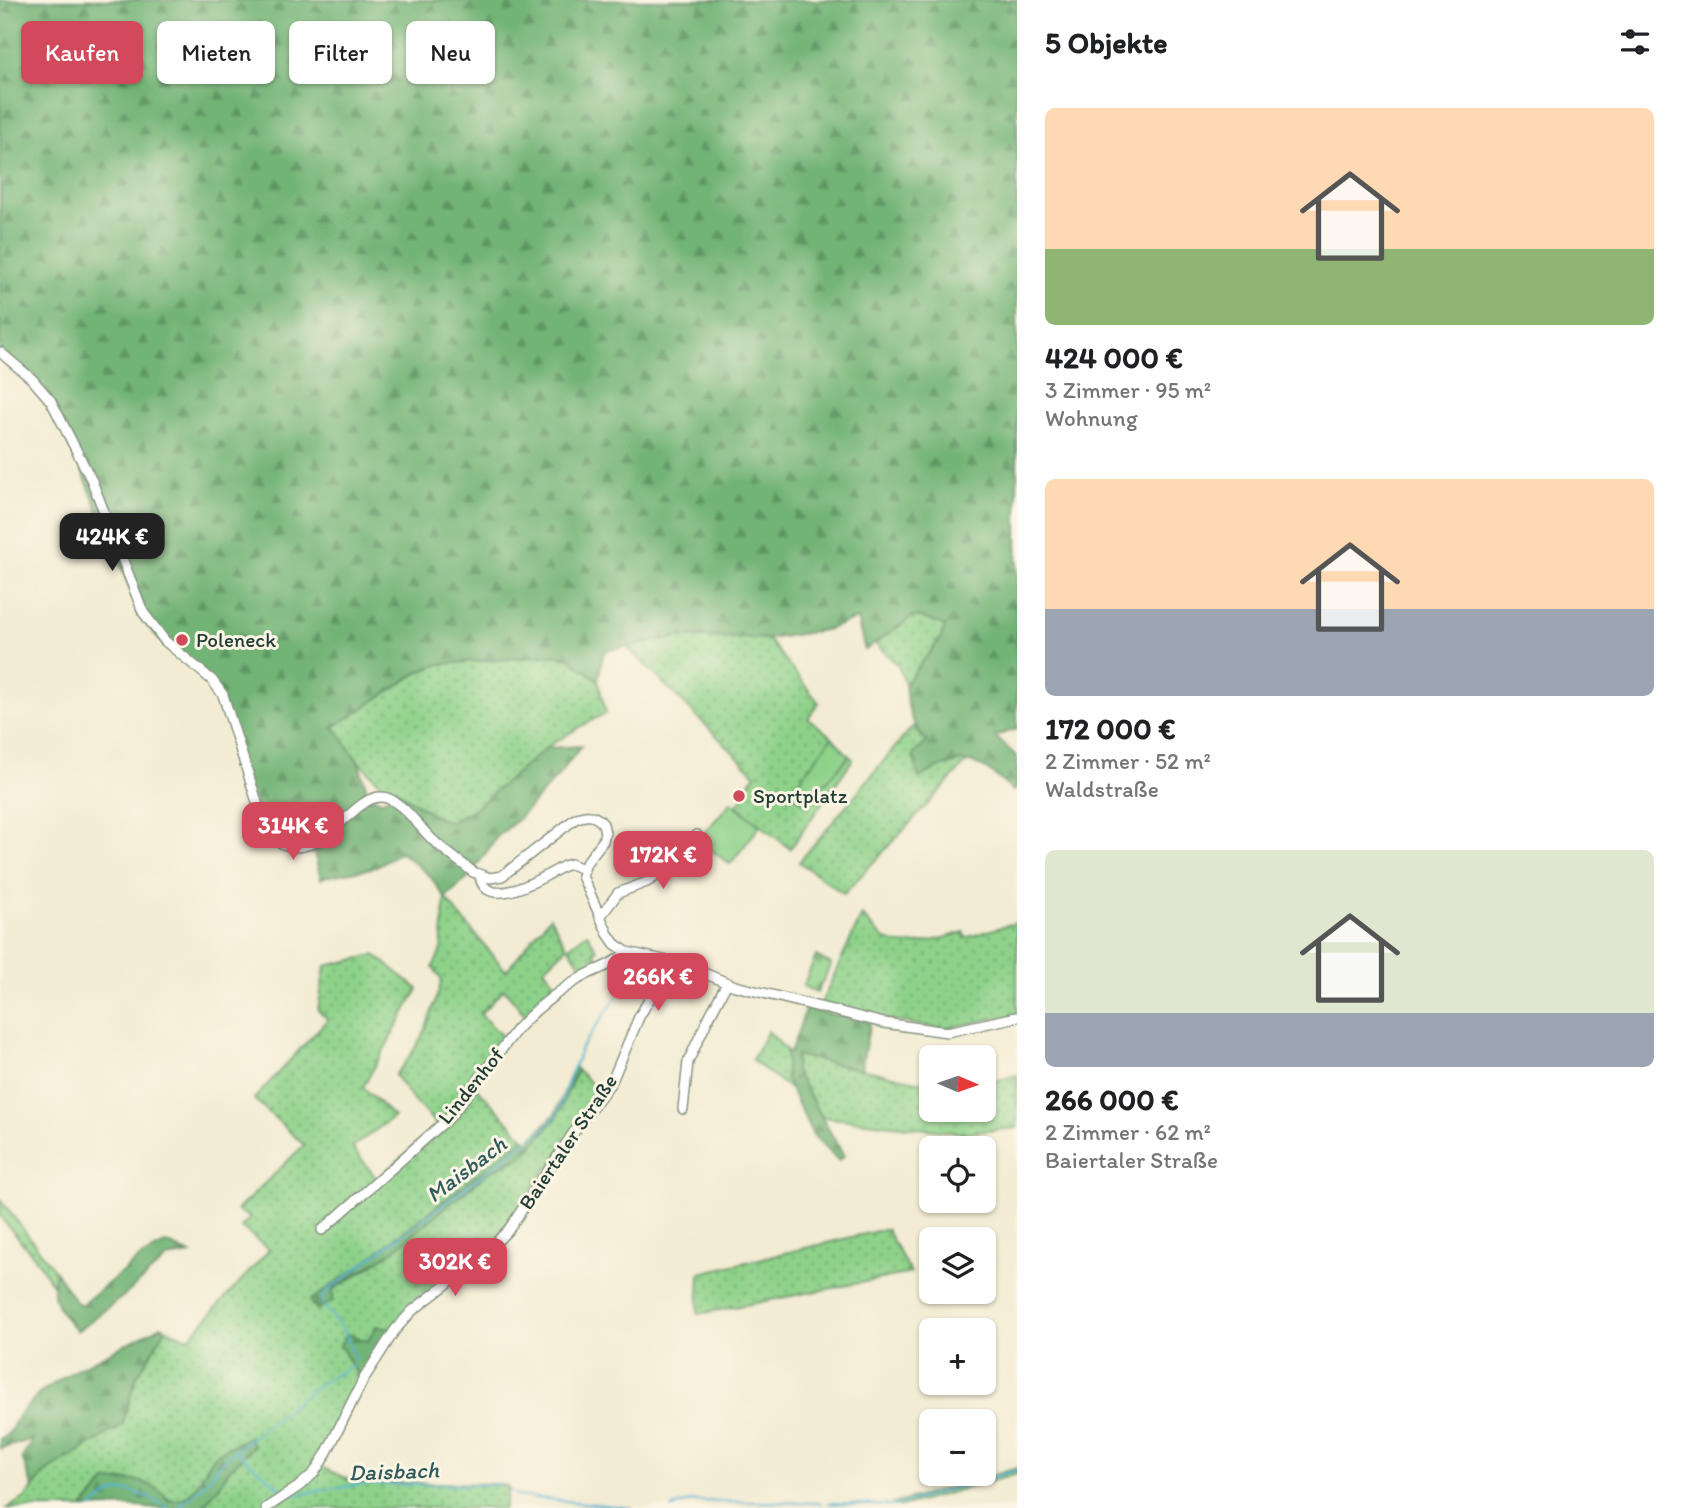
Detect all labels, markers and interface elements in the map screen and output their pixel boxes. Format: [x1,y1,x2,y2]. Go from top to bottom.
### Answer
chip: Kaufen [21,21,143,84]
chip: Mieten [157,21,275,84]
chip: Filter [289,21,392,84]
chip: Neu [406,21,495,84]
icon: filters [1616,23,1654,61]
text: 5 Objekte [1045,24,1168,61]
icon: home [1287,153,1413,279]
text: 424 000 € [1045,339,1183,376]
text: 3 Zimmer · 95 m² [1045,376,1211,404]
text: Wohnung [1045,404,1138,432]
pin: 424K € [55,514,169,573]
text: 424K € [76,522,148,550]
icon: home [1287,524,1413,650]
place label: Poleneck [196,627,276,652]
marker: Poleneck [174,632,190,648]
text: 172 000 € [1045,710,1176,747]
text: 2 Zimmer · 52 m² [1045,747,1211,775]
text: Waldstraße [1045,775,1159,803]
place label: Sportplatz [753,783,848,808]
marker: Sportplatz [731,788,747,804]
pin: 314K € [236,802,350,862]
text: 314K € [258,811,328,839]
pin: 172K € [606,832,720,891]
text: 172K € [629,840,697,868]
icon: home [1287,895,1413,1021]
pin: 266K € [601,954,715,1013]
text: 266K € [623,962,693,990]
street label: Lindenhof [432,1042,509,1129]
north arrow [919,1045,996,1122]
map controls [919,1045,996,1486]
street label: Baiertaler Straße [513,1069,622,1214]
text: 266 000 € [1045,1081,1179,1118]
text: 2 Zimmer · 62 m² [1045,1118,1211,1146]
water label: Maisbach [420,1129,512,1208]
button: locate [919,1136,996,1213]
text: Baiertaler Straße [1045,1146,1218,1174]
button: layers [919,1227,996,1304]
pin: 302K € [398,1238,512,1298]
text: 302K € [419,1247,491,1275]
button: + [919,1318,996,1395]
button: − [919,1409,996,1486]
water label: Daisbach [348,1455,440,1487]

